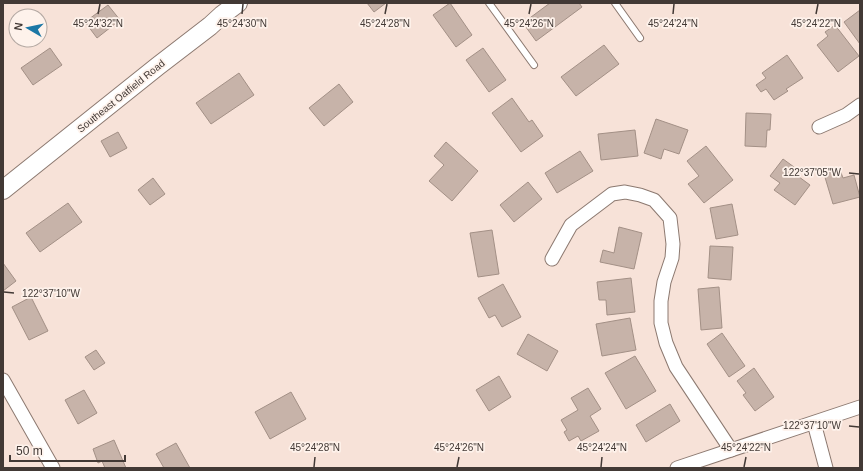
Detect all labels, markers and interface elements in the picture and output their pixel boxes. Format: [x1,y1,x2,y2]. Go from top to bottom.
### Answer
north arrow [8,8,48,48]
text: 45°24'32"N [73,18,123,29]
text: 45°24'30"N [217,18,267,29]
text: 45°24'28"N [360,18,410,29]
text: 45°24'26"N [504,18,554,29]
text: 45°24'24"N [648,18,698,29]
text: 45°24'22"N [791,18,841,29]
text: N [12,22,25,31]
street label: Southeast Oatfield Road [75,57,167,135]
text: 122°37'05"W [783,167,841,178]
text: 122°37'10"W [22,288,80,299]
text: 122°37'10"W [783,420,841,431]
scale bar [10,437,125,463]
text: 45°24'28"N [290,442,340,453]
text: 45°24'26"N [434,442,484,453]
text: 45°24'24"N [577,442,627,453]
text: 45°24'22"N [721,442,771,453]
text: 50 m [16,444,43,458]

